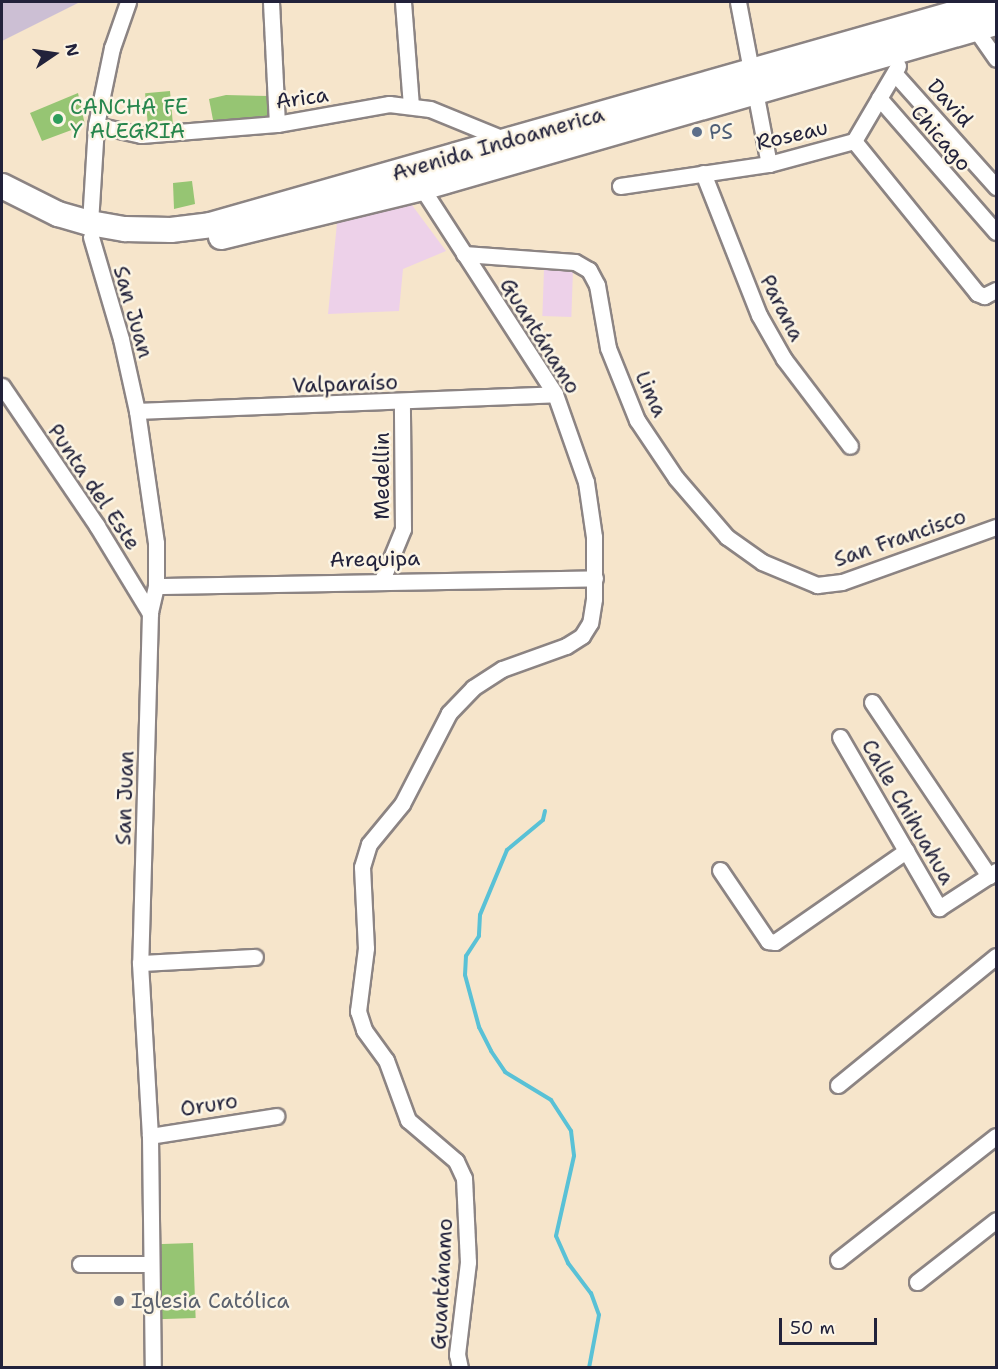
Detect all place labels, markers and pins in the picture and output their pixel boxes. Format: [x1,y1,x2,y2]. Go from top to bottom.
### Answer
place label: CANCHA FE Y ALEGRIA [70,94,188,144]
marker: CANCHA FE Y ALEGRIA [51,112,65,126]
place label: PS [709,119,733,145]
marker: PS [690,125,704,139]
place label: Iglesia Católica [131,1288,290,1314]
marker: Iglesia Católica [112,1294,126,1308]

